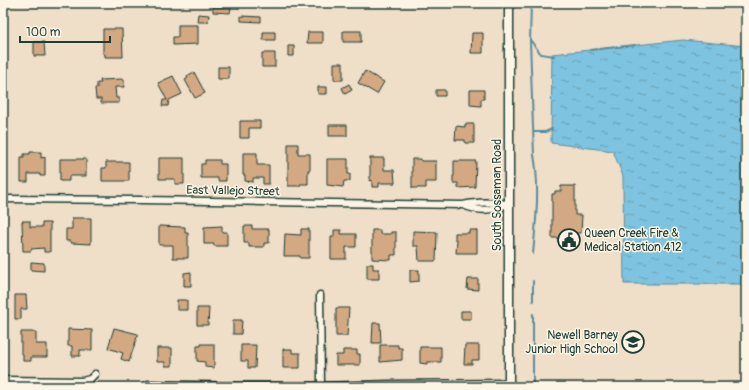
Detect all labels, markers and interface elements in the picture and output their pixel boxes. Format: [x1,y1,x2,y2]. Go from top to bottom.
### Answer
scale bar [20,18,110,44]
text: 100 m [26,25,61,40]
street label: South Sossaman Road [490,139,505,251]
street label: East Vallejo Street [186,183,280,199]
place label: Queen Creek Fire & Medical Station 412 [584,226,682,255]
public building icon: Queen Creek Fire & Medical Station 412 [556,227,582,253]
place label: Newell Barney Junior High School [525,328,618,357]
school or university icon: Newell Barney Junior High School [620,329,646,355]

